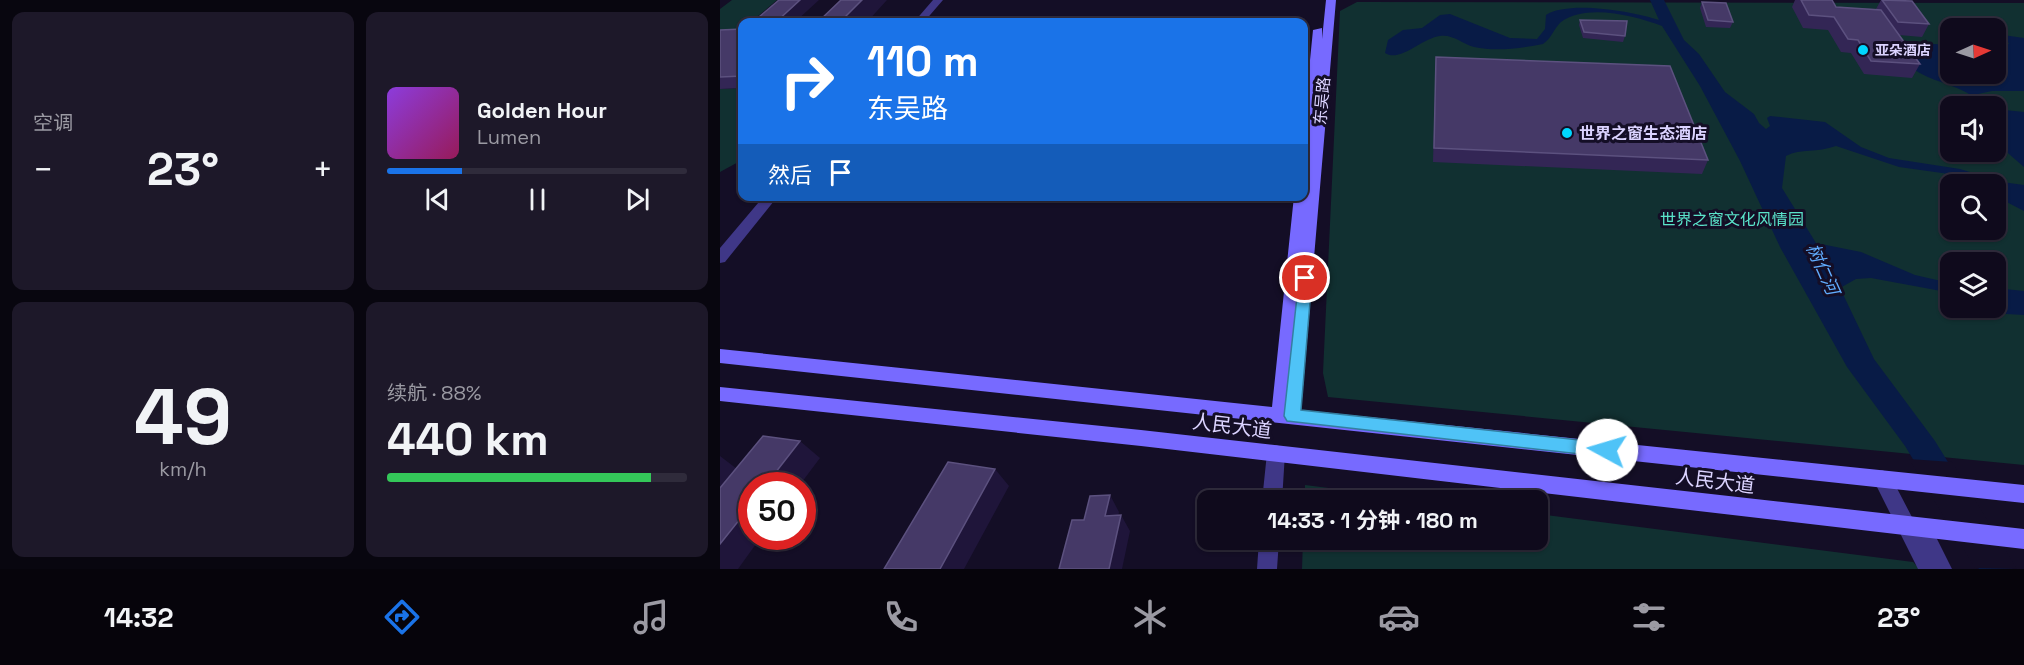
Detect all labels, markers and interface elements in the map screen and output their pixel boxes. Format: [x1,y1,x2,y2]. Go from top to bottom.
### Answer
north arrow [1940,18,2006,84]
map controls [1940,18,2006,318]
text: 110 m [867,35,979,88]
place label: 亚朵酒店 [1875,41,1931,59]
icon: right [768,42,846,120]
marker: 亚朵酒店 [1856,43,1870,57]
street label: 东吴路 [1309,76,1335,126]
text: 东吴路 [867,91,948,126]
text: Golden Hour [477,96,607,124]
button: sound [1940,96,2006,162]
text: 空调 [33,110,73,136]
place label: 世界之窗生态酒店 [1579,123,1707,144]
text: Lumen [477,124,541,150]
marker: 世界之窗生态酒店 [1560,126,1574,140]
text: 23° [147,141,219,198]
text: − [33,149,53,191]
text: + [313,149,333,191]
icon: arrive [824,156,857,189]
text: 然后 [768,161,812,189]
button: search [1940,174,2006,240]
icon: previous [421,183,454,216]
icon: pause [521,183,554,216]
icon: next [621,183,654,216]
park label: 世界之窗文化风情园 [1660,209,1804,230]
water label: 树仁河 [1802,240,1846,301]
pin [1279,252,1330,303]
button: layers [1940,252,2006,318]
icon: arrive [1288,261,1321,294]
text: 49 [134,367,232,467]
text: 续航 · 88% [387,380,481,406]
street label: 人民大道 [1191,408,1273,444]
text: 440 km [387,411,549,468]
position arrow [1575,418,1639,482]
text: km/h [159,456,207,482]
street label: 人民大道 [1674,463,1756,499]
speed limit sign: 50 [738,472,816,550]
text: 14:33 · 1 分钟 · 180 m [1267,506,1478,534]
icon: directions [381,596,423,638]
icon: music [630,596,672,638]
icon: phone [880,596,922,638]
icon: climate [1129,596,1171,638]
icon: car [1378,596,1420,638]
icon: filters [1628,596,1670,638]
text: 14:32 [104,600,174,635]
text: 23° [1877,600,1920,635]

